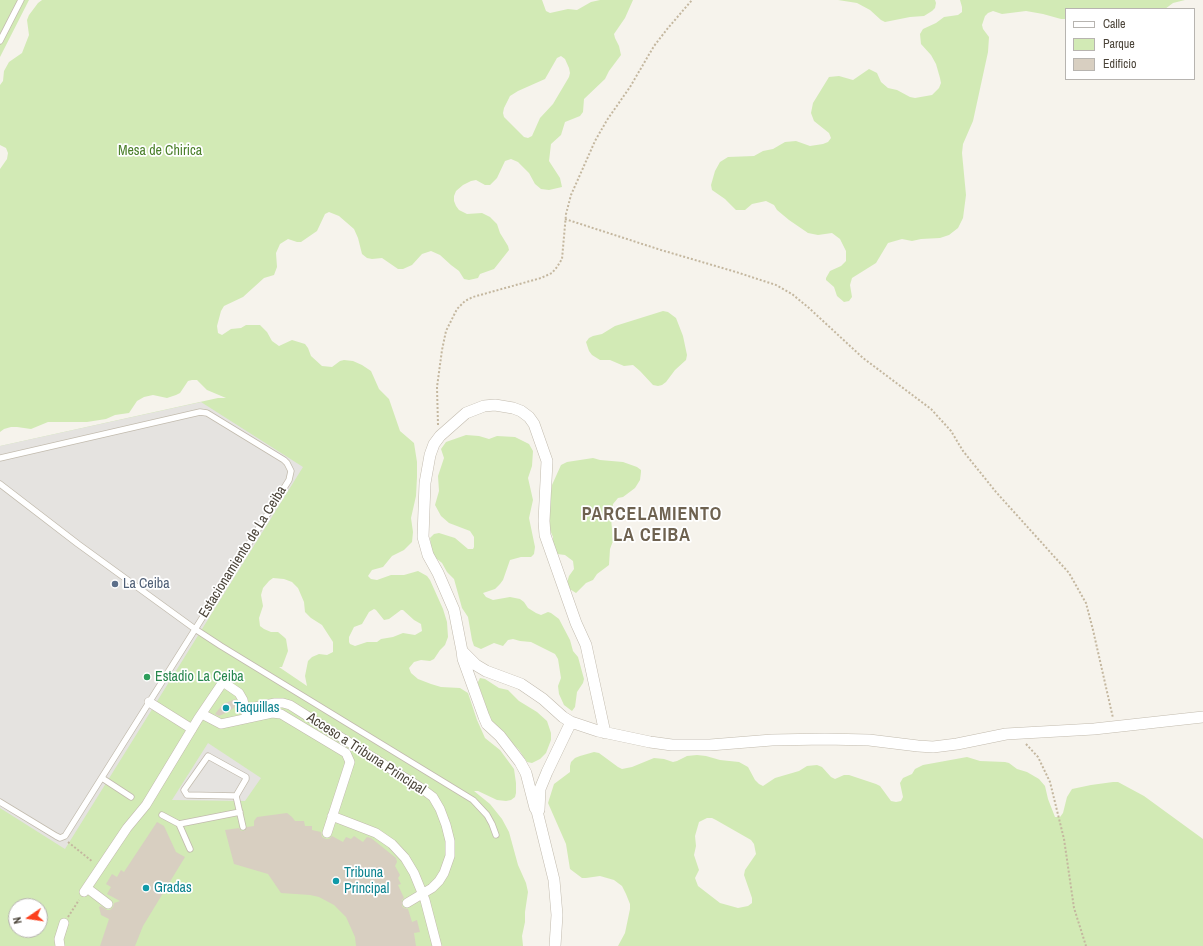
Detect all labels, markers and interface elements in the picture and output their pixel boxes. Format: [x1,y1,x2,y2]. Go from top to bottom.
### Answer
legend [1065,8,1195,80]
text: Calle [1103,16,1125,32]
text: Parque [1103,36,1135,52]
text: Edificio [1103,56,1136,72]
park label: Mesa de Chirica [118,143,202,159]
street label: Estacionamiento de La Ceiba [196,483,290,621]
district label: PARCELAMIENTO LA CEIBA [582,504,722,546]
place label: La Ceiba [123,576,170,592]
marker: La Ceiba [110,579,120,589]
place label: Estadio La Ceiba [155,669,244,685]
marker: Estadio La Ceiba [142,672,152,682]
place label: Taquillas [234,700,280,716]
marker: Taquillas [221,703,231,713]
street label: Acceso a Tribuna Principal [304,709,428,799]
place label: Tribuna Principal [344,865,389,898]
marker: Tribuna Principal [331,876,341,886]
place label: Gradas [154,880,192,896]
marker: Gradas [141,883,151,893]
north arrow [8,898,48,938]
text: N [10,916,25,925]

